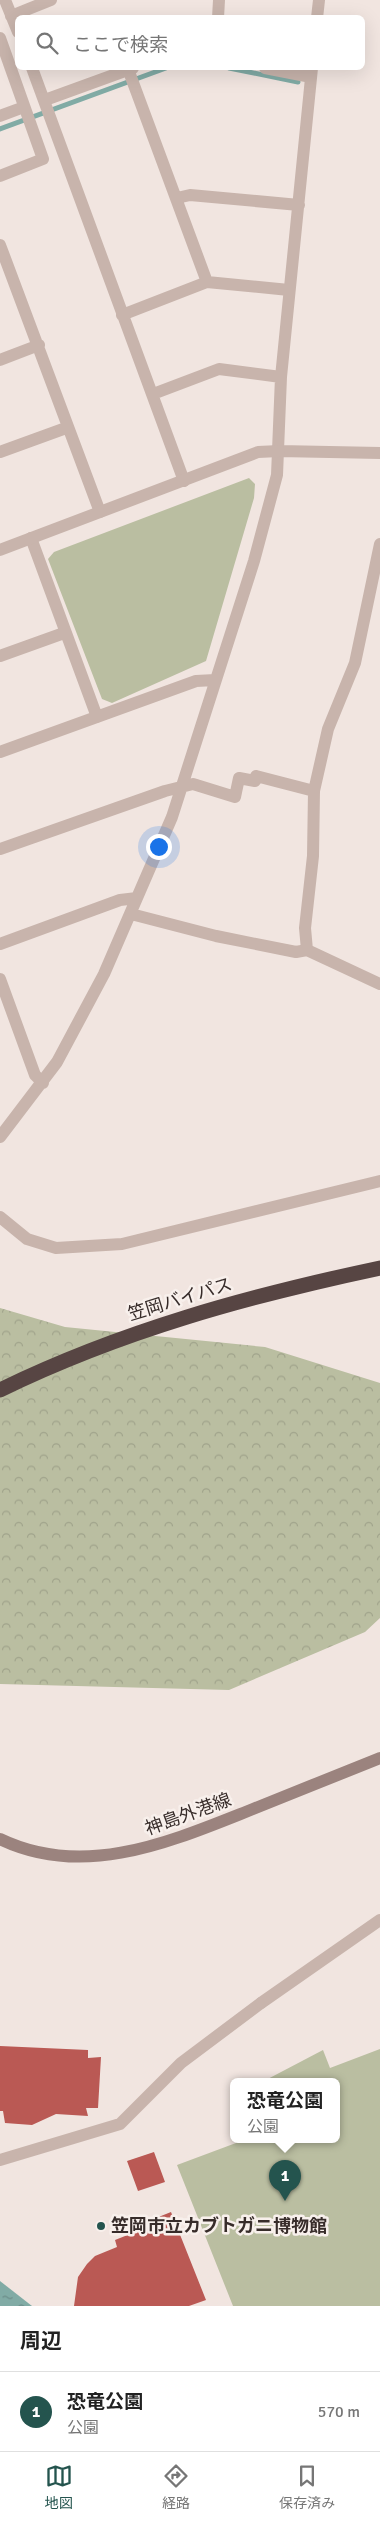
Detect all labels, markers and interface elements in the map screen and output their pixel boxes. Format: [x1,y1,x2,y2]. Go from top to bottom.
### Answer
search box [15,15,365,70]
icon: search [33,29,61,57]
text: ここで検索 [73,33,168,57]
your location [146,834,172,860]
street label: 笠岡バイパス [125,1273,235,1325]
street label: 神島外港線 [142,1788,234,1840]
popup [230,2078,340,2143]
text: 恐竜公園 [247,2089,323,2113]
text: 公園 [247,2117,279,2137]
pin: 1 [269,2160,301,2201]
place label: 笠岡市立カブトガニ博物館 [111,2215,327,2237]
marker: 笠岡市立カブトガニ博物館 [95,2220,107,2232]
text: 周辺 [20,2328,62,2354]
text: 恐竜公園 [67,2390,143,2414]
text: 1 [32,2402,40,2422]
text: 570 m [318,2402,360,2422]
text: 公園 [67,2418,99,2438]
tab: 地図 [45,2462,73,2512]
tab: 経路 [162,2462,190,2512]
tab: 保存済み [279,2462,335,2512]

